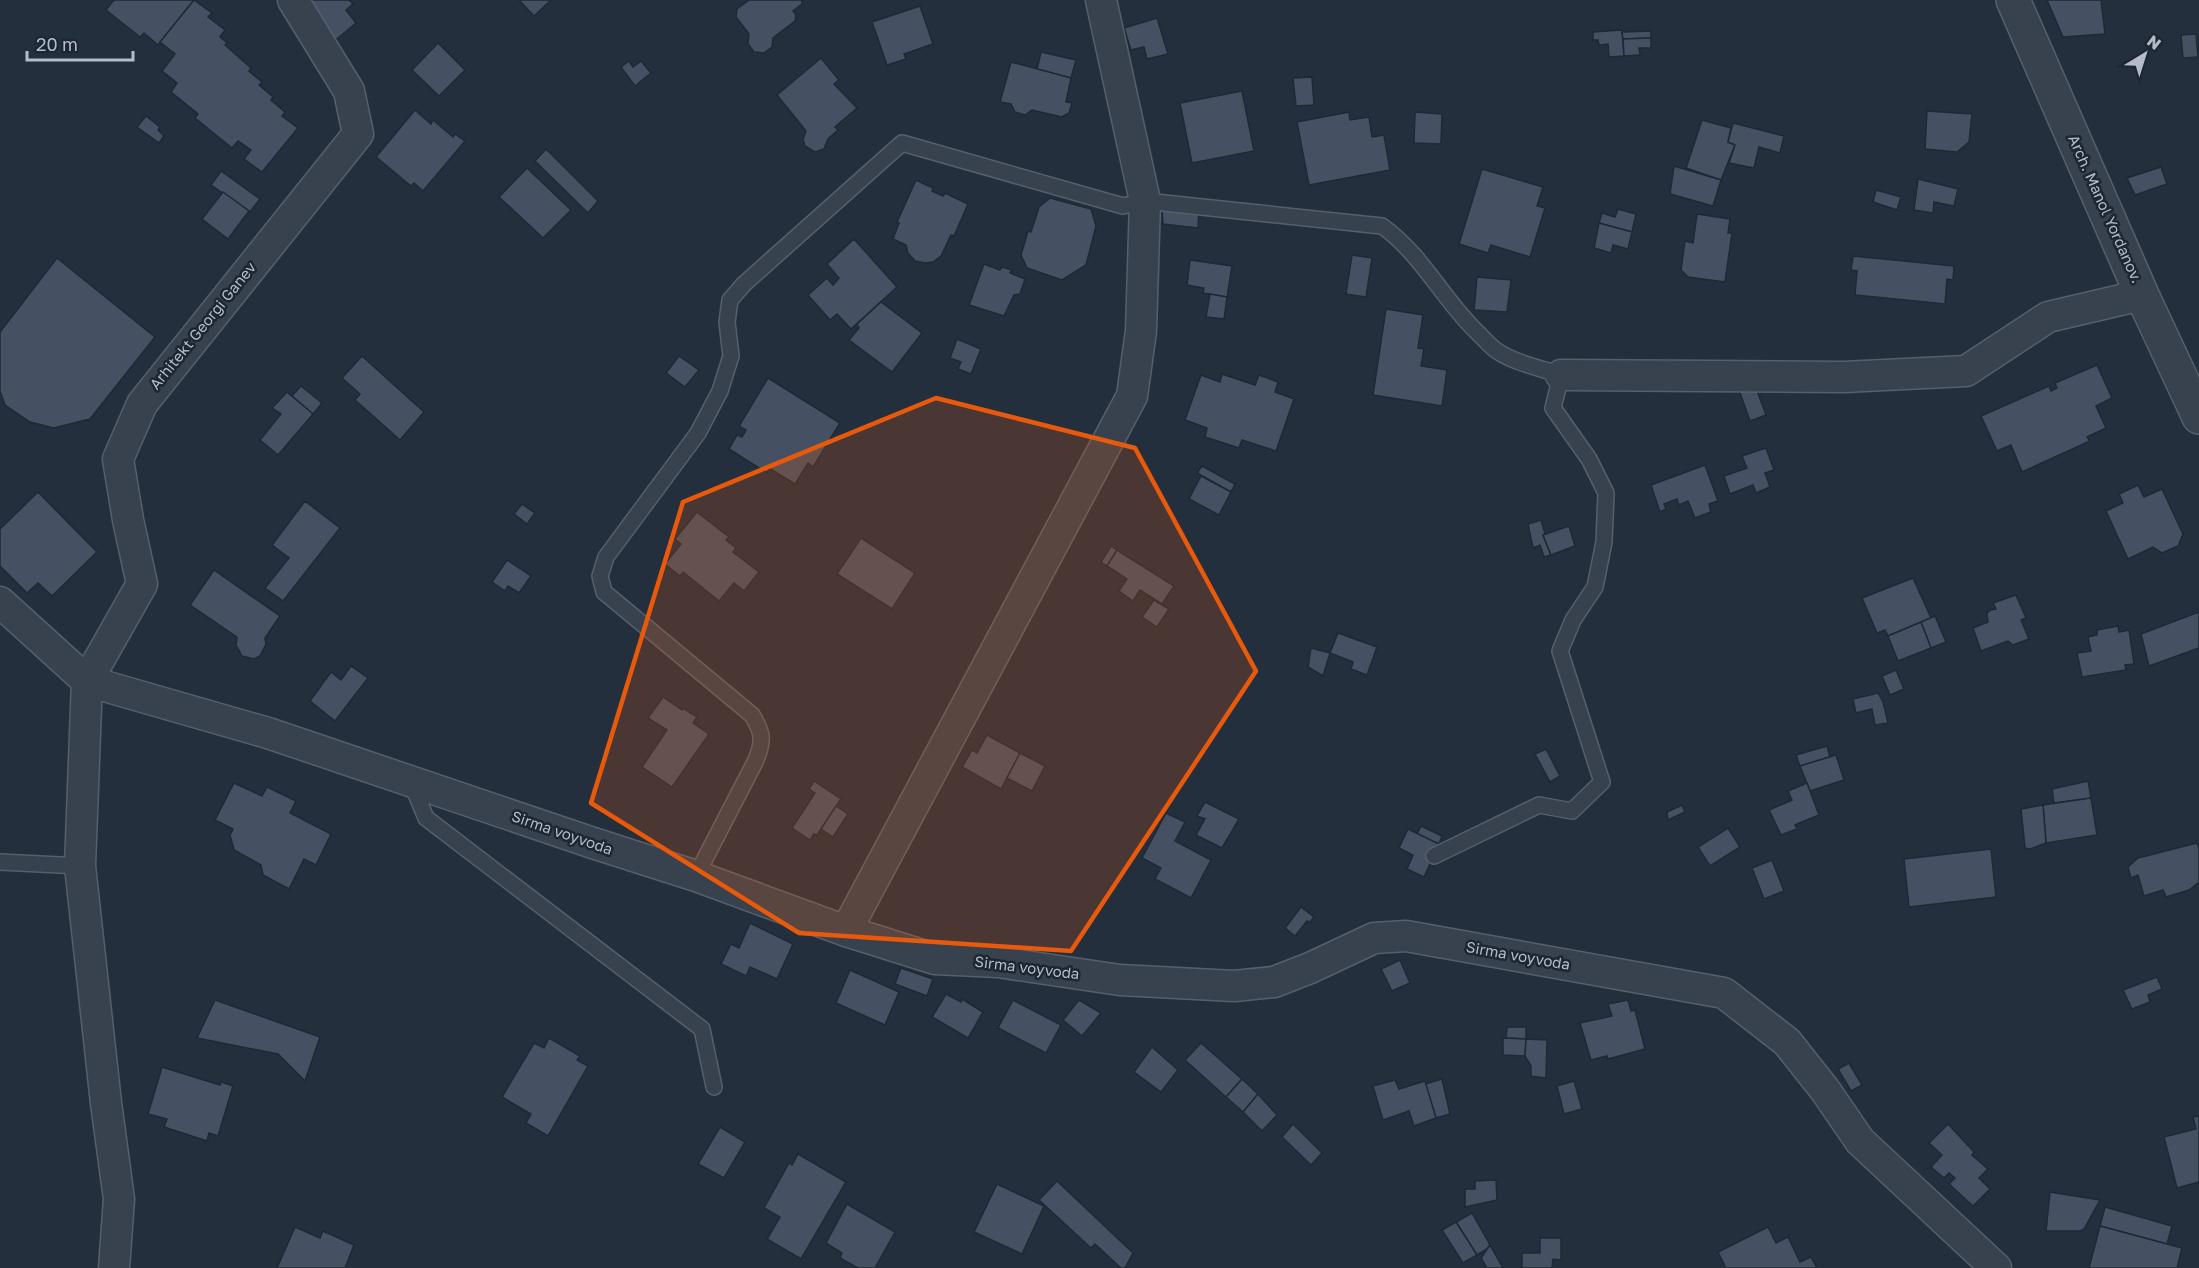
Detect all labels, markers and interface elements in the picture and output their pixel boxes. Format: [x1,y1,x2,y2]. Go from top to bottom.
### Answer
scale bar [27,24,134,62]
north arrow [2115,24,2175,84]
text: N [2143,31,2165,54]
text: 20 m [36,33,78,55]
street label: Arch. Manol Yordanov. [2065,132,2147,285]
street label: Arhitekt Georgi Ganev [145,258,259,393]
street label: Sirma voyvoda [510,806,615,858]
street label: Sirma voyvoda [1465,937,1572,973]
street label: Sirma voyvoda [974,952,1081,982]

